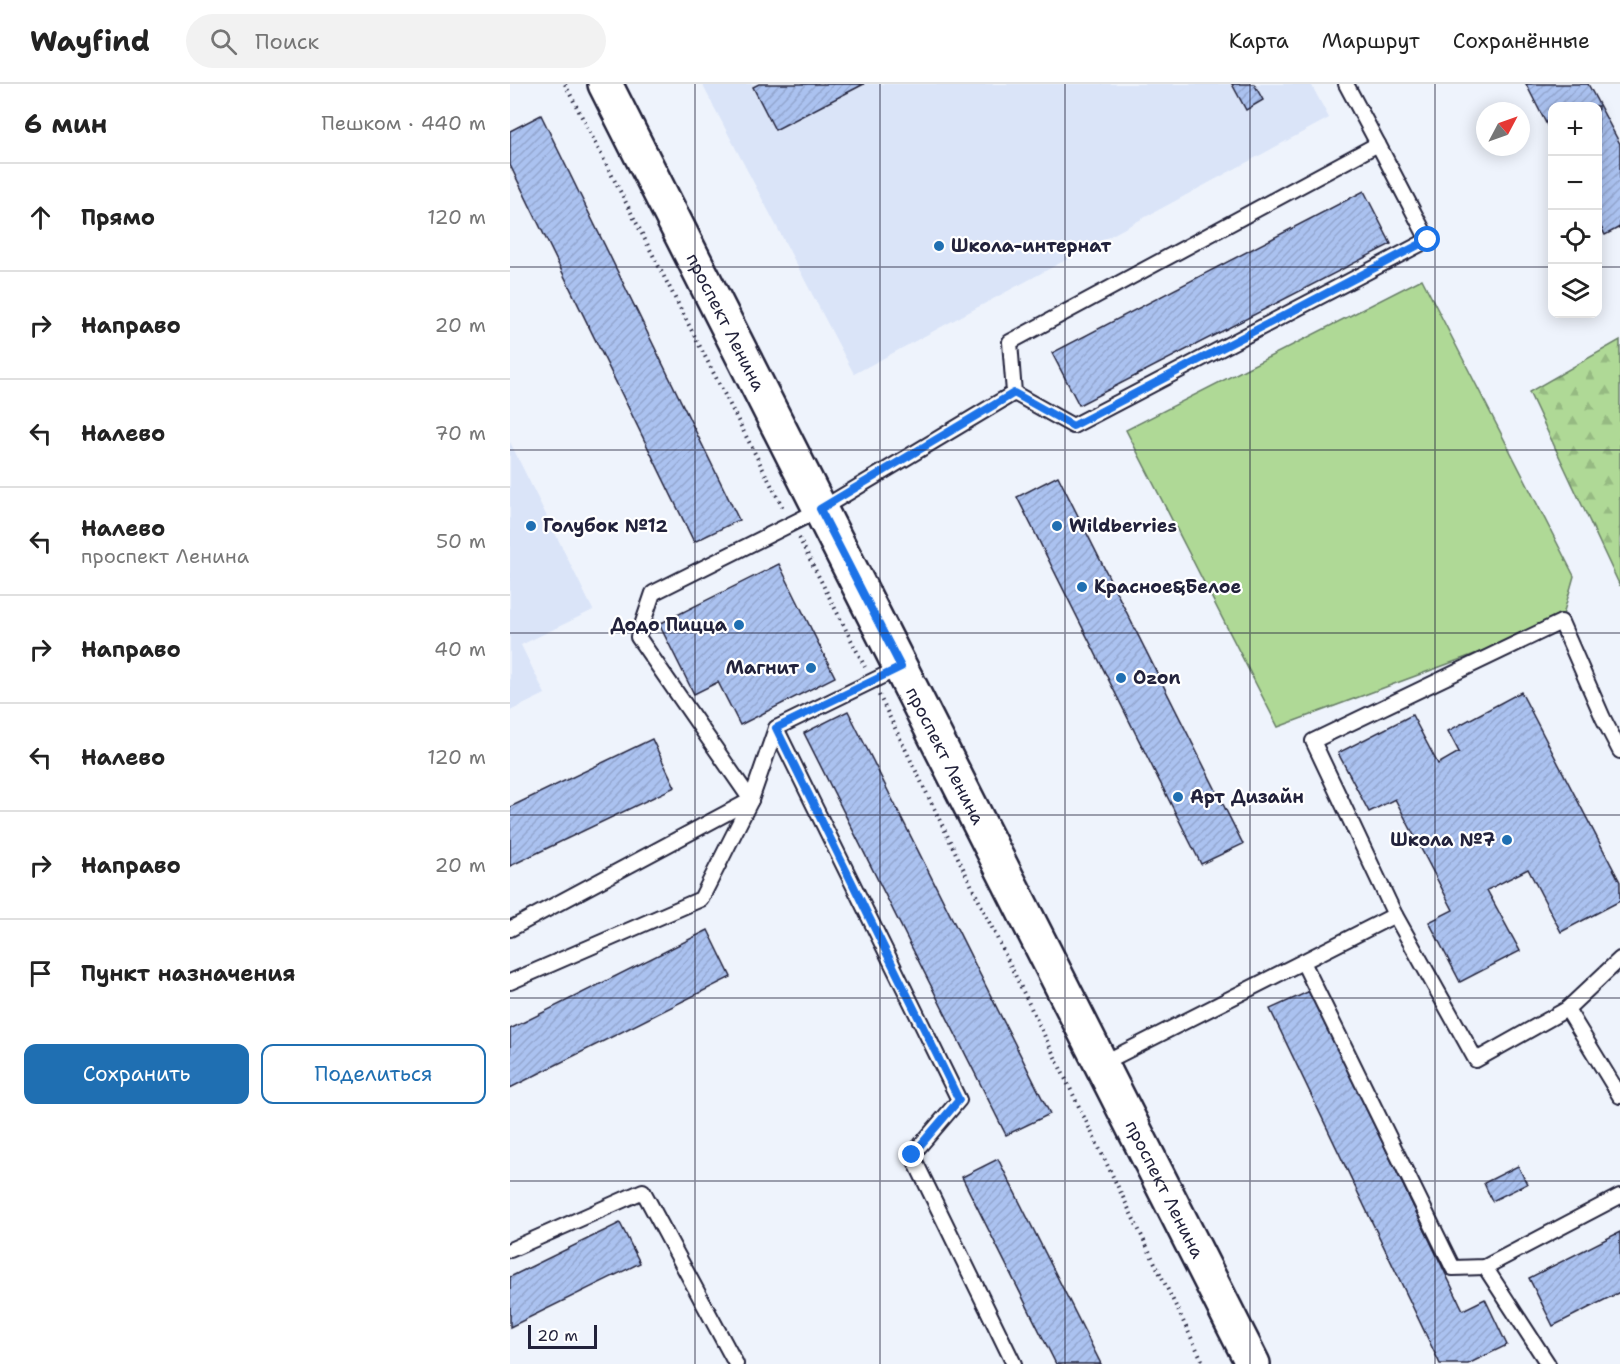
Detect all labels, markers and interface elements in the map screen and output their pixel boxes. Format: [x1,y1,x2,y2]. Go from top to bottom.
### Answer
search box [186,14,606,68]
text: Wayfind [30,22,150,60]
icon: search [207,25,240,58]
text: Поиск [255,27,319,56]
text: Карта [1229,27,1289,55]
text: Маршрут [1322,27,1420,55]
text: Сохранённые [1453,27,1590,55]
north arrow [1476,102,1530,156]
map controls [1548,102,1602,318]
button: + [1548,102,1602,156]
text: 6 мин [24,106,107,141]
text: Пешком · 440 m [322,110,486,136]
button: − [1548,156,1602,210]
icon: ahead [24,201,57,234]
text: Прямо [81,203,155,232]
text: 120 m [427,204,486,230]
button: locate [1548,210,1602,264]
route start [1414,226,1440,252]
place label: Школа-интернат [951,234,1111,258]
marker: Школа-интернат [932,239,946,253]
street label: проспект Ленина [681,249,771,395]
button: layers [1548,264,1602,318]
icon: right [24,309,57,342]
text: Направо [81,311,181,340]
text: 20 m [435,312,486,338]
icon: left [24,417,57,450]
text: Налево [81,419,165,448]
text: 70 m [434,420,486,446]
text: Налево [81,514,165,543]
place label: Голубок №12 [543,514,668,538]
place label: Wildberries [1069,514,1177,538]
marker: Голубок №12 [524,519,538,533]
marker: Wildberries [1050,519,1064,533]
icon: left [24,525,57,558]
text: 50 m [436,528,486,554]
text: проспект Ленина [81,543,249,569]
place label: Красное&Белое [1094,575,1241,599]
marker: Красное&Белое [1075,580,1089,594]
place label: Додо Пицца [610,613,728,637]
marker: Додо Пицца [732,618,746,632]
icon: right [24,633,57,666]
text: Направо [81,635,181,664]
text: 40 m [434,636,486,662]
place label: Магнит [725,656,799,680]
marker: Магнит [804,661,818,675]
place label: Ozon [1133,666,1180,690]
marker: Ozon [1114,671,1128,685]
street label: проспект Ленина [900,683,990,829]
icon: left [24,741,57,774]
text: Налево [81,743,165,772]
text: 120 m [427,744,486,770]
place label: Арт Дизайн [1190,785,1304,809]
marker: Арт Дизайн [1171,790,1185,804]
place label: Школа №7 [1390,828,1495,852]
marker: Школа №7 [1500,833,1514,847]
icon: right [24,849,57,882]
text: Направо [81,851,181,880]
text: 20 m [435,852,486,878]
icon: arrive [24,957,57,990]
text: Пункт назначения [81,959,295,988]
button: Сохранить [24,1044,249,1104]
button: Поделиться [261,1044,486,1104]
street label: проспект Ленина [1120,1116,1210,1262]
route end [898,1141,924,1167]
scale bar [528,1322,597,1350]
text: 20 m [537,1325,578,1346]

